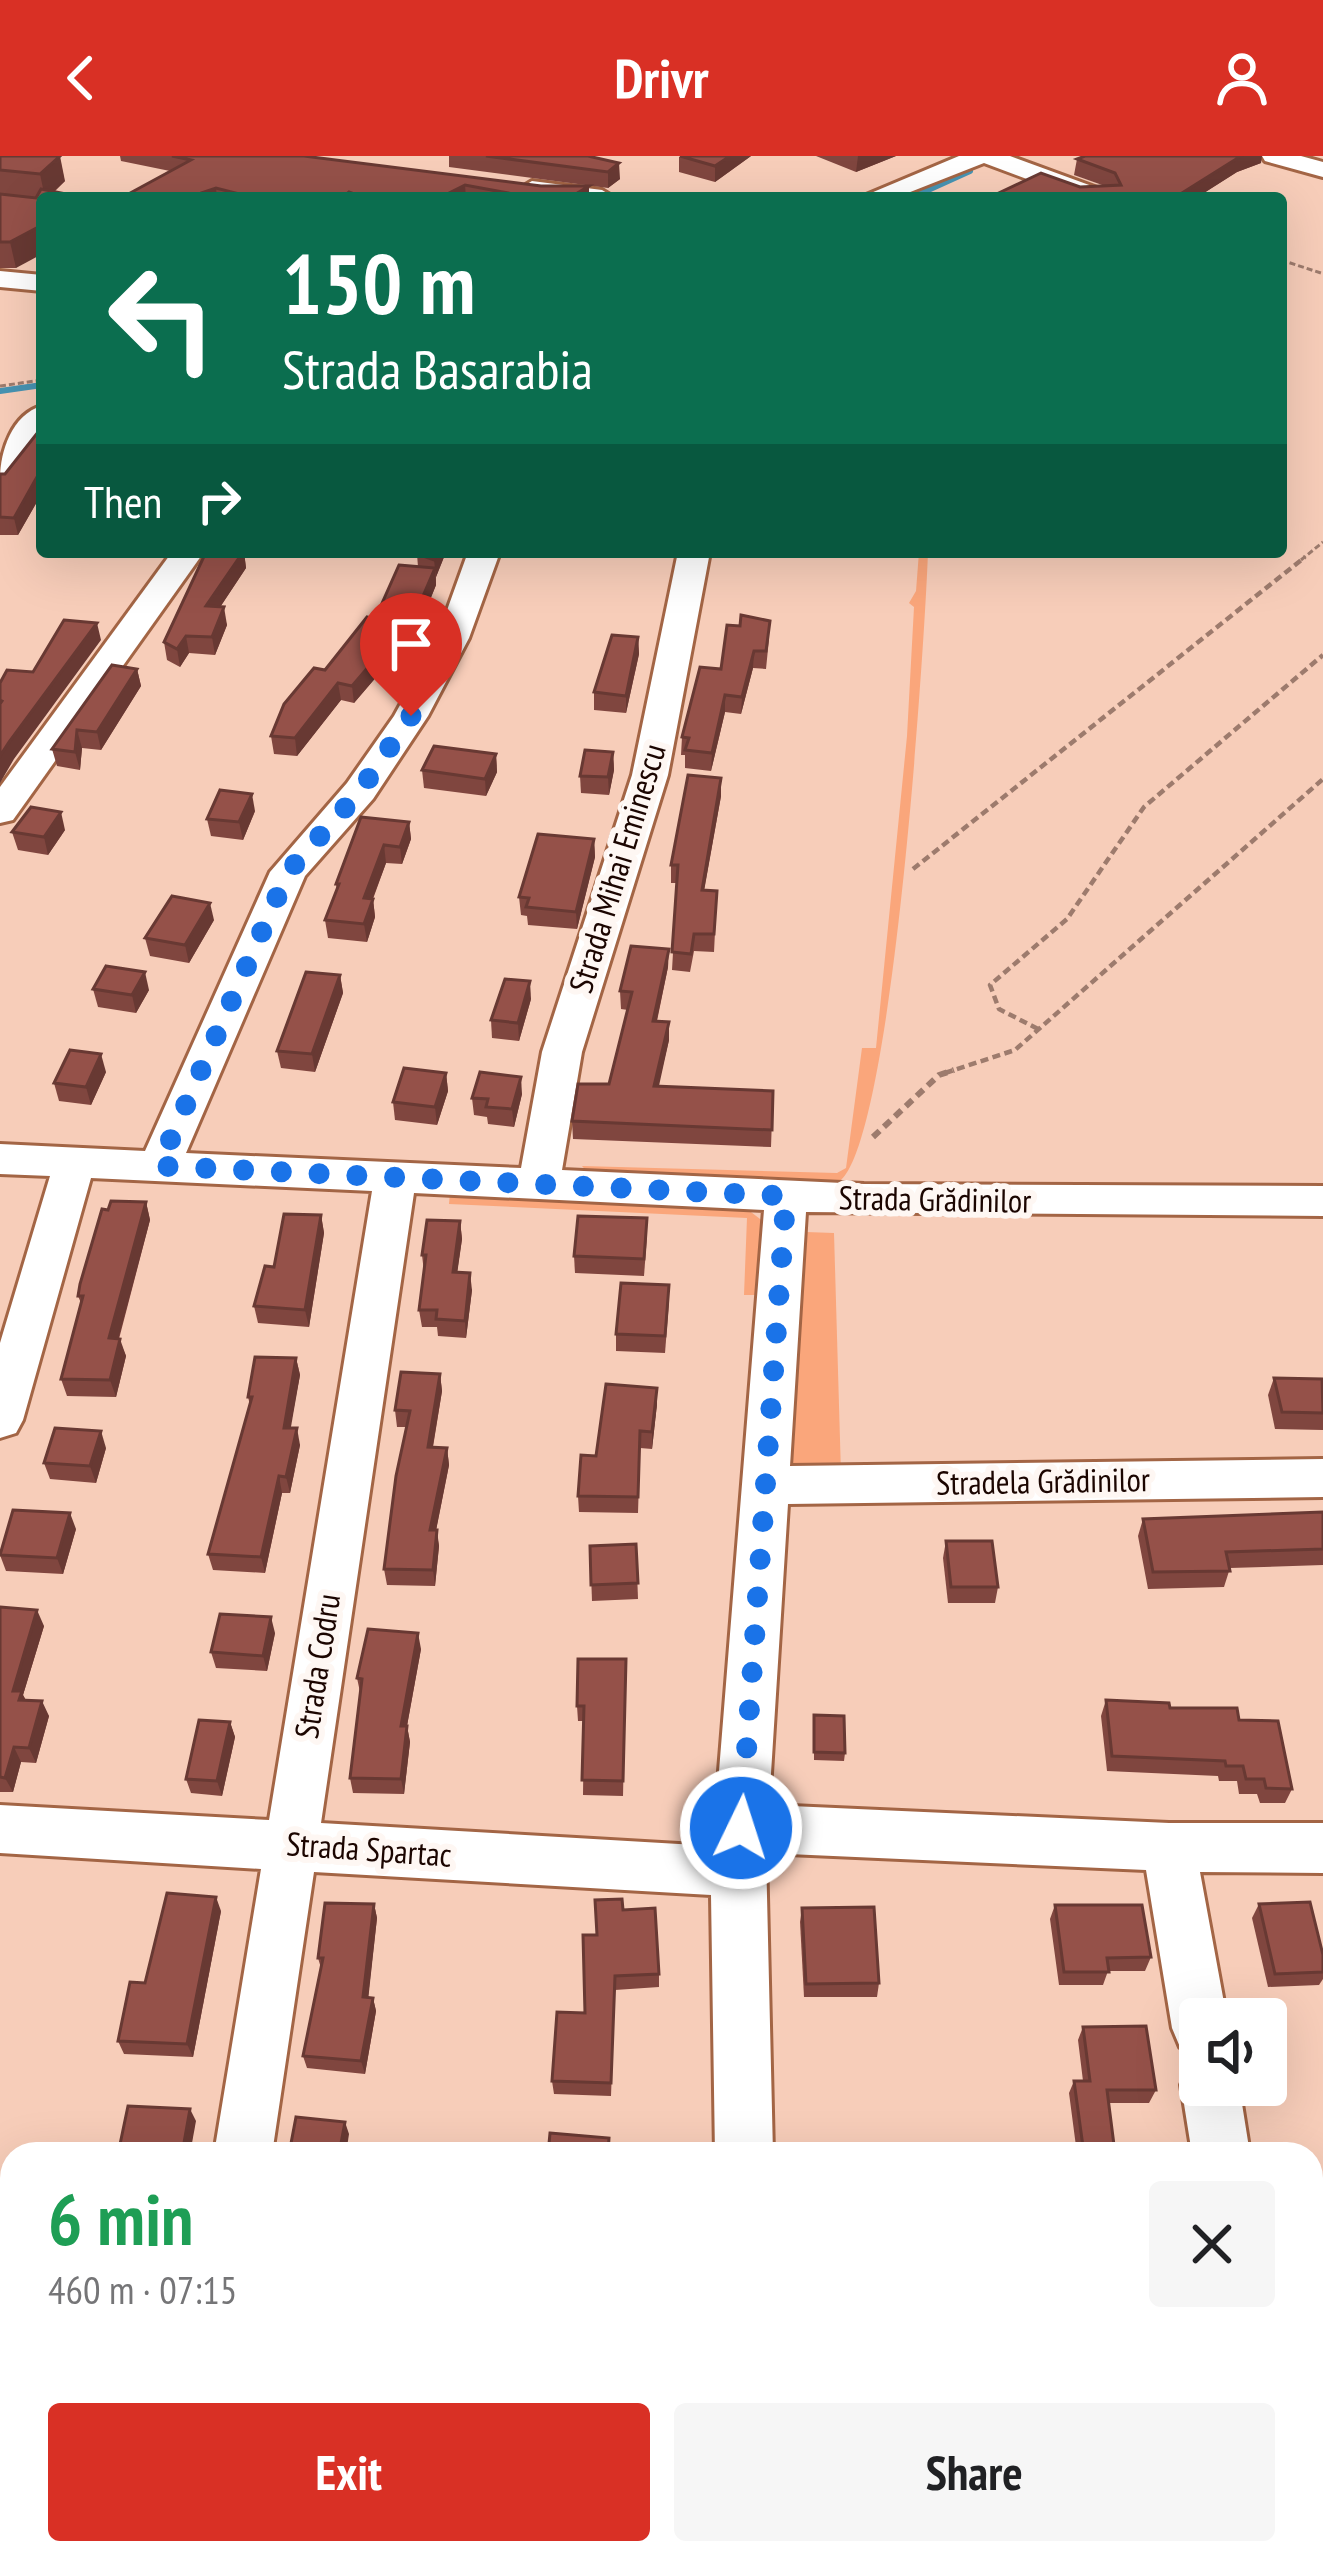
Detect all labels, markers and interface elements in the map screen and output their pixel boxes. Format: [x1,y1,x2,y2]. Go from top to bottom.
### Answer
text: Drivr [614,43,709,113]
icon: back [48,45,114,111]
icon: person [1209,45,1275,111]
text: 150 m [282,228,475,337]
icon: left [84,240,240,396]
text: Strada Basarabia [282,334,593,404]
icon: right [186,468,252,534]
text: Then [84,472,162,530]
pin [360,593,462,716]
icon: arrive [378,611,444,677]
street label: Strada Mihai Eminescu [558,738,675,998]
street label: Strada Grădinilor [838,1175,1032,1222]
street label: Stradela Grădinilor [936,1457,1150,1504]
street label: Strada Codru [284,1590,349,1741]
position arrow [678,1765,804,1891]
street label: Strada Spartac [285,1821,453,1876]
map controls [1179,1998,1287,2106]
button: sound [1179,1998,1287,2106]
text: 6 min [48,2172,193,2265]
button: close [1149,2181,1275,2307]
text: 460 m · 07:15 [48,2264,237,2315]
button: Exit [48,2403,650,2541]
button: Share [674,2403,1275,2541]

